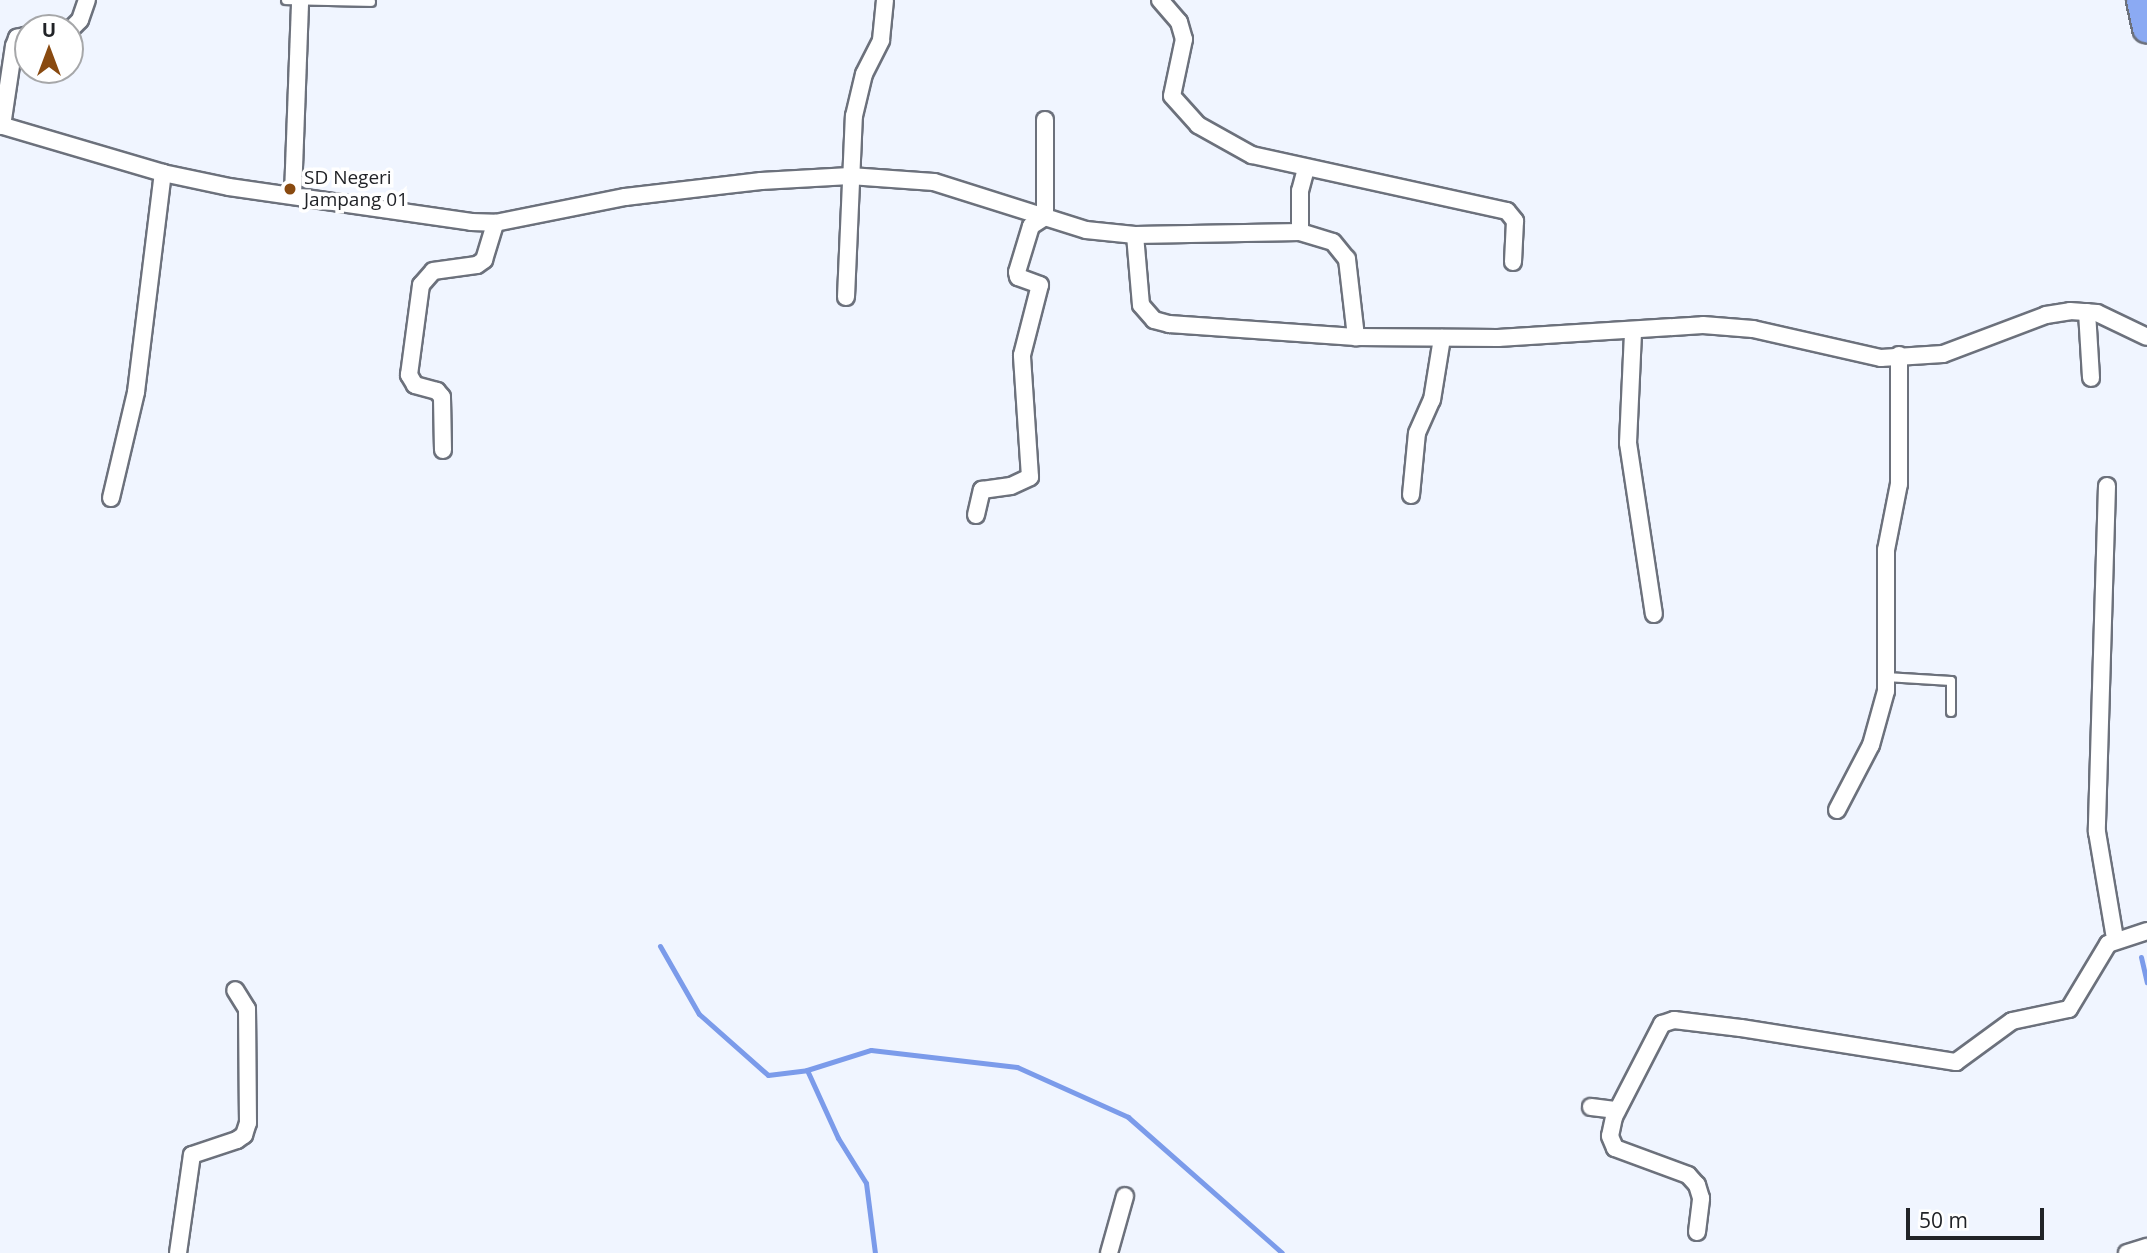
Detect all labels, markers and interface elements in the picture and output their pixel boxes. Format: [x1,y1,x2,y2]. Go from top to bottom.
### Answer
north arrow [14,14,84,84]
text: U [42,17,56,43]
place label: SD Negeri Jampang 01 [304,167,408,211]
marker: SD Negeri Jampang 01 [282,181,298,197]
scale bar [1909,1194,2047,1238]
text: 50 m [1919,1206,1968,1234]

